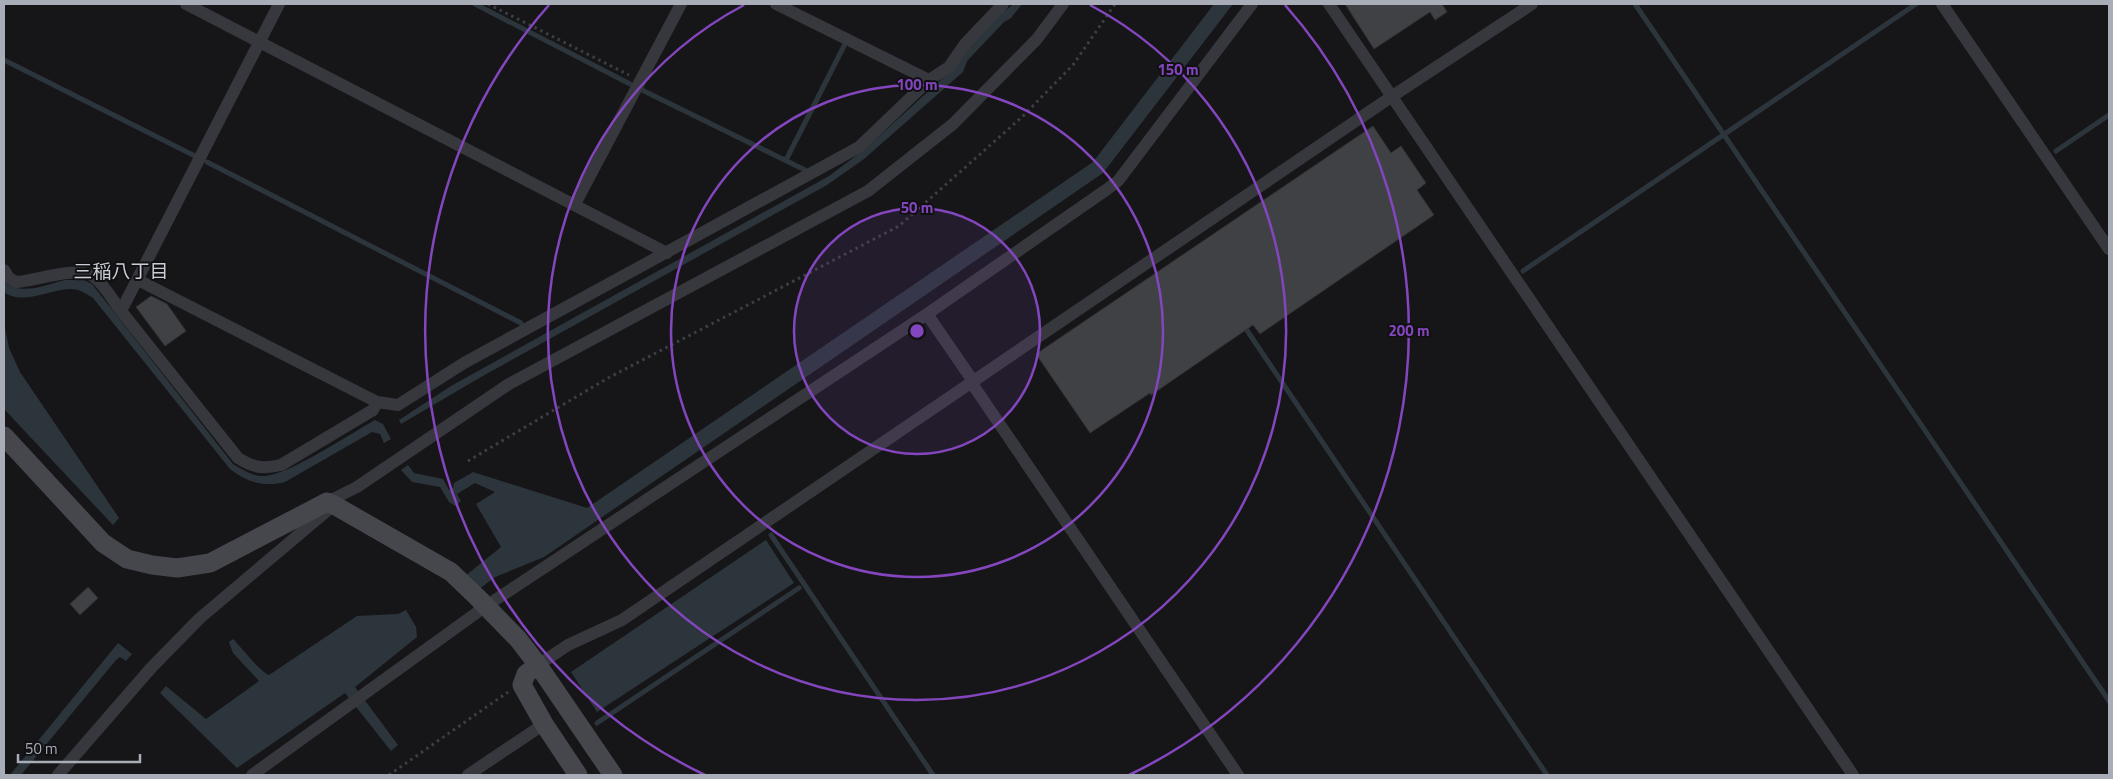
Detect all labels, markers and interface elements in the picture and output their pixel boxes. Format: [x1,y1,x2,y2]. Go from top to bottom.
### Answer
text: 150 m [1157,58,1199,81]
text: 100 m [896,73,938,96]
text: 50 m [901,196,933,219]
district label: 三稲八丁目 [73,256,169,285]
text: 200 m [1388,319,1430,342]
centre of rings [908,322,926,340]
scale bar [18,732,140,764]
text: 50 m [25,737,58,760]

